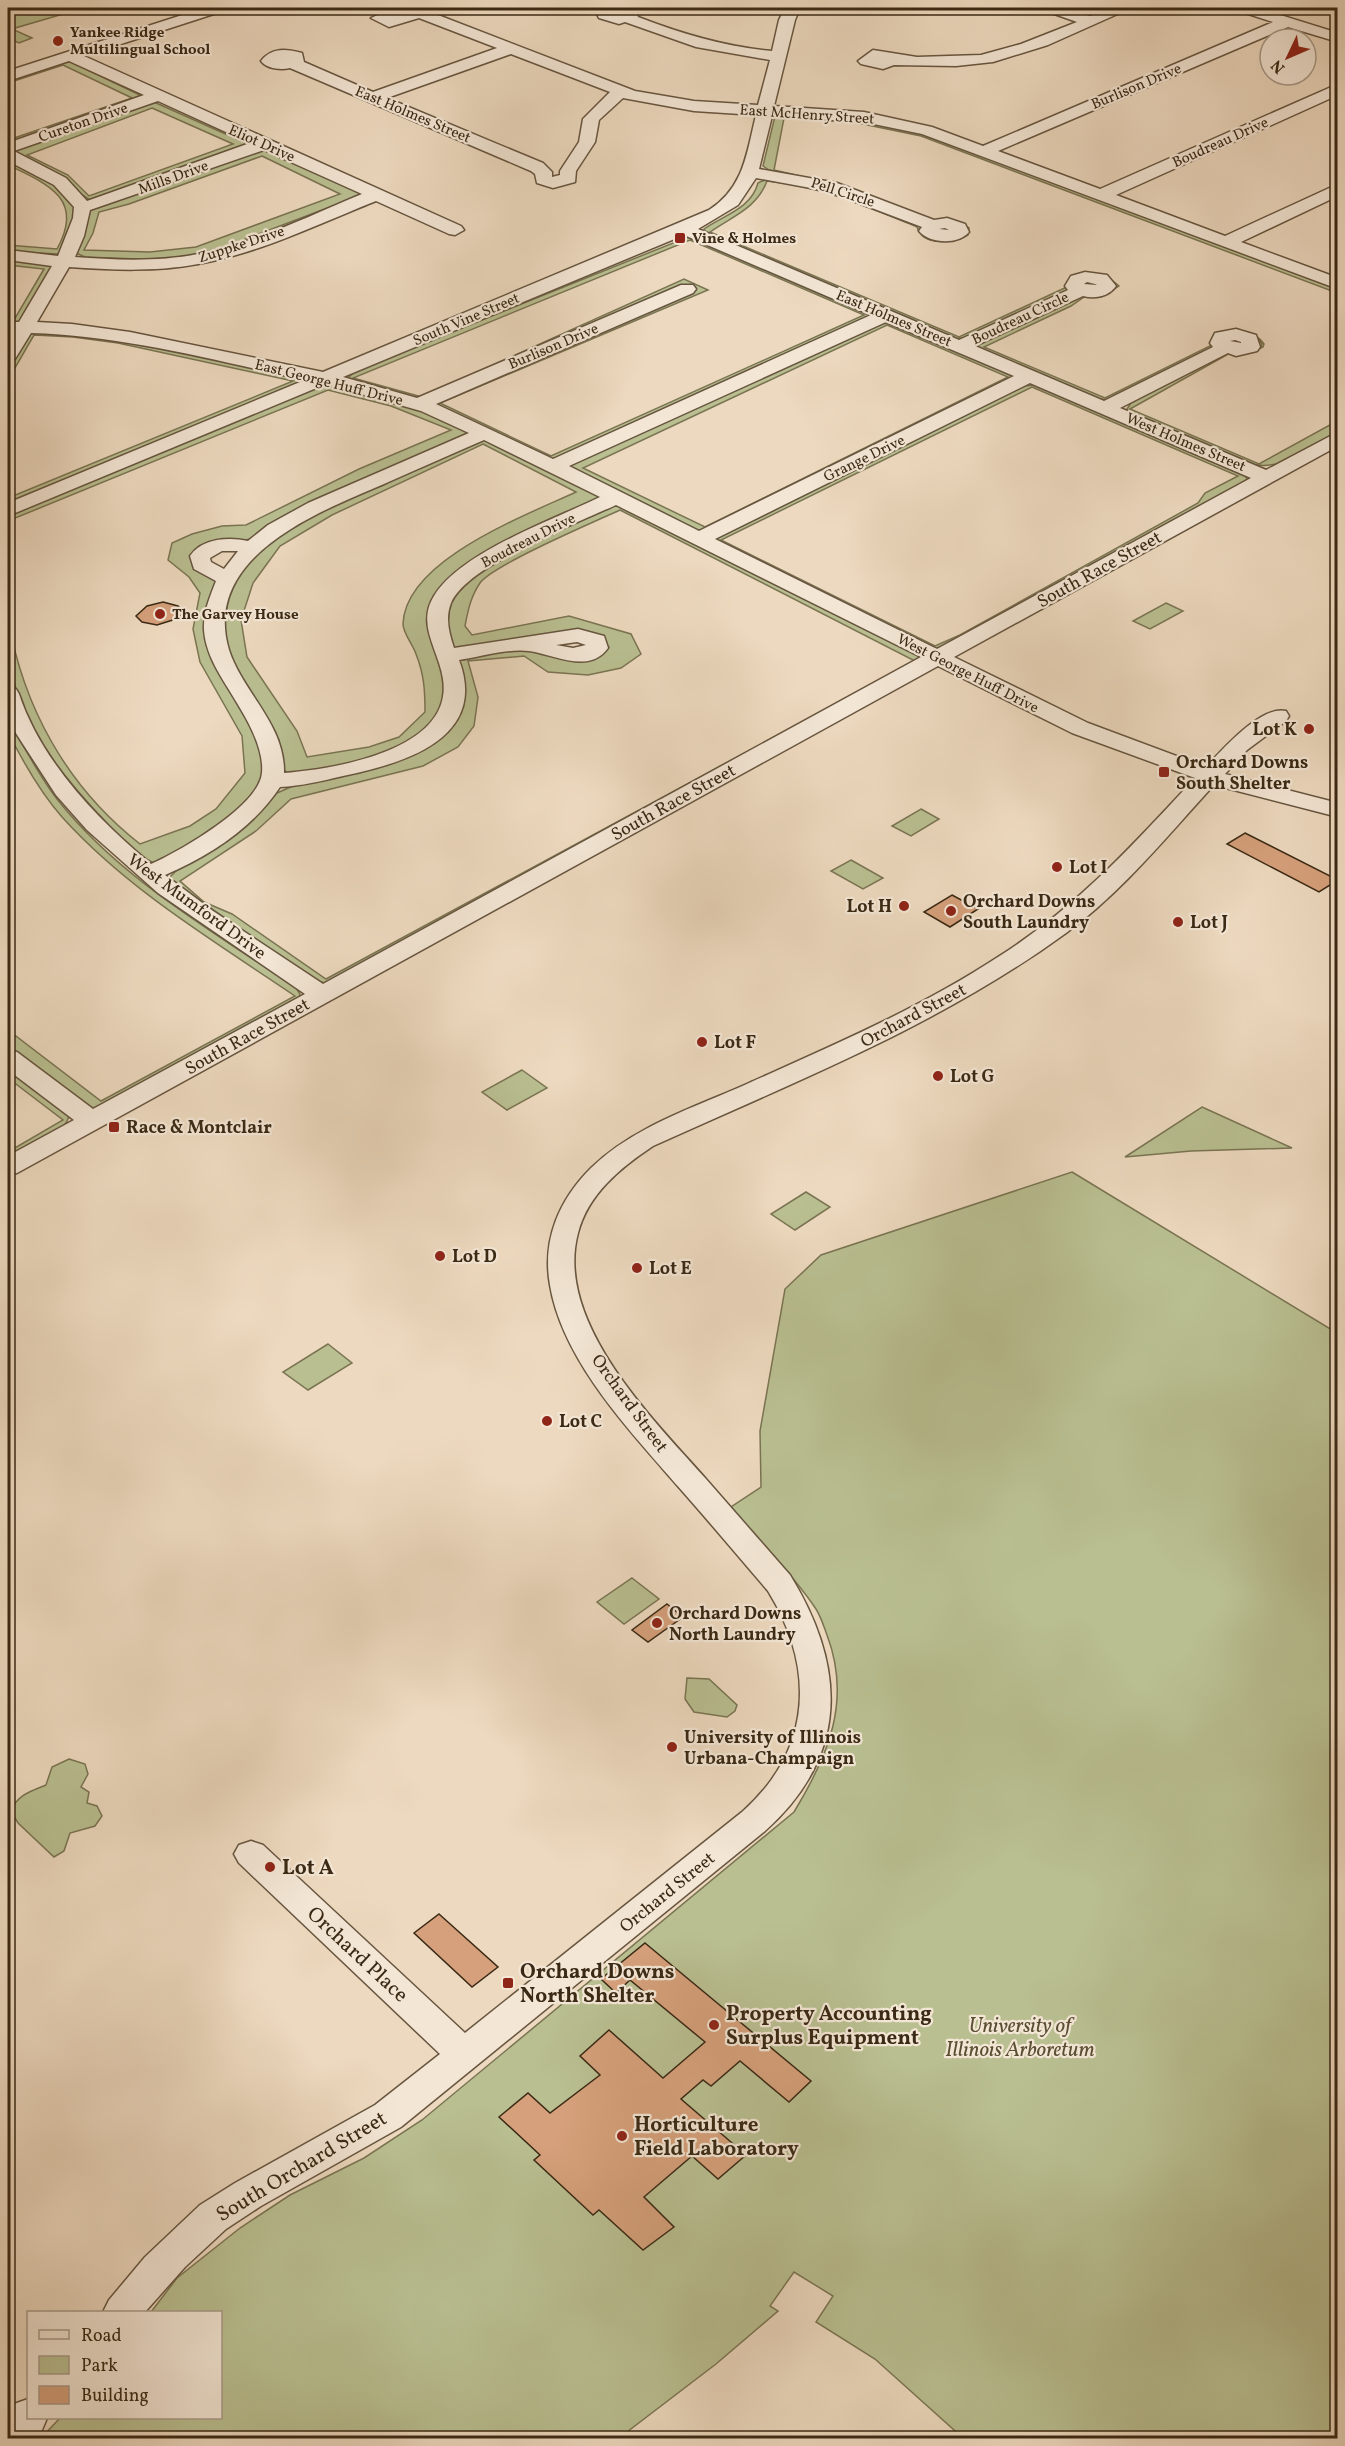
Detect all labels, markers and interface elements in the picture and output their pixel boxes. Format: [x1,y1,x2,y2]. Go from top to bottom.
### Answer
place label: Yankee Ridge Multilingual School [70,23,210,61]
north arrow [1258,27,1318,87]
marker: Yankee Ridge Multilingual School [51,34,65,48]
text: N [1266,54,1291,78]
street label: Burlison Drive [1088,59,1185,116]
street label: East Holmes Street [351,82,474,149]
street label: Cureton Drive [36,98,131,149]
street label: East McHenry Street [739,100,875,131]
street label: Boudreau Drive [1169,113,1272,174]
street label: Eliot Drive [225,120,298,168]
street label: Mills Drive [135,156,212,201]
street label: Pell Circle [808,173,877,214]
street label: Zuppke Drive [196,222,287,269]
place label: Vine & Holmes [692,229,796,250]
marker: Vine & Holmes [673,231,687,245]
street label: East Holmes Street [832,286,955,353]
street label: South Vine Street [410,288,523,352]
street label: Boudreau Circle [969,288,1073,351]
street label: Burlison Drive [505,319,602,376]
street label: East George Huff Drive [252,355,405,412]
street label: West Holmes Street [1122,409,1249,478]
street label: Grange Drive [820,431,909,488]
street label: Boudreau Drive [478,509,579,574]
street label: South Race Street [1033,526,1167,615]
place label: The Garvey House [172,605,299,626]
marker: The Garvey House [153,607,167,621]
street label: West George Huff Drive [893,629,1042,719]
place label: Lot K [1252,718,1297,743]
marker: Lot K [1302,722,1316,736]
place label: Orchard Downs South Shelter [1176,751,1308,797]
street label: South Race Street [607,759,741,848]
marker: Orchard Downs South Shelter [1157,765,1171,779]
street label: West Mumford Drive [122,848,271,966]
place label: Lot I [1069,856,1107,881]
marker: Lot I [1050,860,1064,874]
place label: Orchard Downs South Laundry [963,890,1095,936]
place label: Lot H [846,895,892,920]
marker: Lot H [897,899,911,913]
marker: Orchard Downs South Laundry [944,904,958,918]
place label: Lot J [1190,911,1228,936]
marker: Lot J [1171,915,1185,929]
street label: Orchard Street [856,978,971,1055]
street label: South Race Street [181,993,315,1082]
place label: Lot F [714,1031,756,1056]
marker: Lot F [695,1035,709,1049]
place label: Lot G [950,1065,994,1090]
marker: Lot G [931,1069,945,1083]
place label: Race & Montclair [126,1116,272,1141]
marker: Race & Montclair [107,1120,121,1134]
place label: Lot D [452,1245,497,1270]
marker: Lot D [433,1249,447,1263]
place label: Lot E [649,1257,692,1282]
marker: Lot E [630,1261,644,1275]
street label: Orchard Street [584,1349,673,1458]
place label: Lot C [559,1410,602,1435]
marker: Lot C [540,1414,554,1428]
place label: Orchard Downs North Laundry [669,1602,801,1648]
marker: Orchard Downs North Laundry [650,1616,664,1630]
place label: University of Illinois Urbana-Champaign [684,1726,861,1772]
marker: University of Illinois Urbana-Champaign [665,1740,679,1754]
street label: Orchard Street [615,1847,721,1940]
place label: Lot A [282,1854,334,1883]
marker: Lot A [263,1860,277,1874]
street label: Orchard Place [300,1900,414,2010]
place label: Orchard Downs North Shelter [520,1958,675,2011]
marker: Orchard Downs North Shelter [501,1976,515,1990]
place label: Property Accounting Surplus Equipment [726,2000,932,2053]
park label: University of Illinois Arboretum [945,2012,1095,2065]
marker: Property Accounting Surplus Equipment [707,2018,721,2032]
street label: South Orchard Street [211,2105,393,2230]
place label: Horticulture Field Laboratory [634,2111,799,2164]
marker: Horticulture Field Laboratory [615,2129,629,2143]
legend [27,2311,222,2419]
text: Road [81,2324,122,2349]
text: Park [81,2354,118,2379]
text: Building [81,2384,149,2409]

